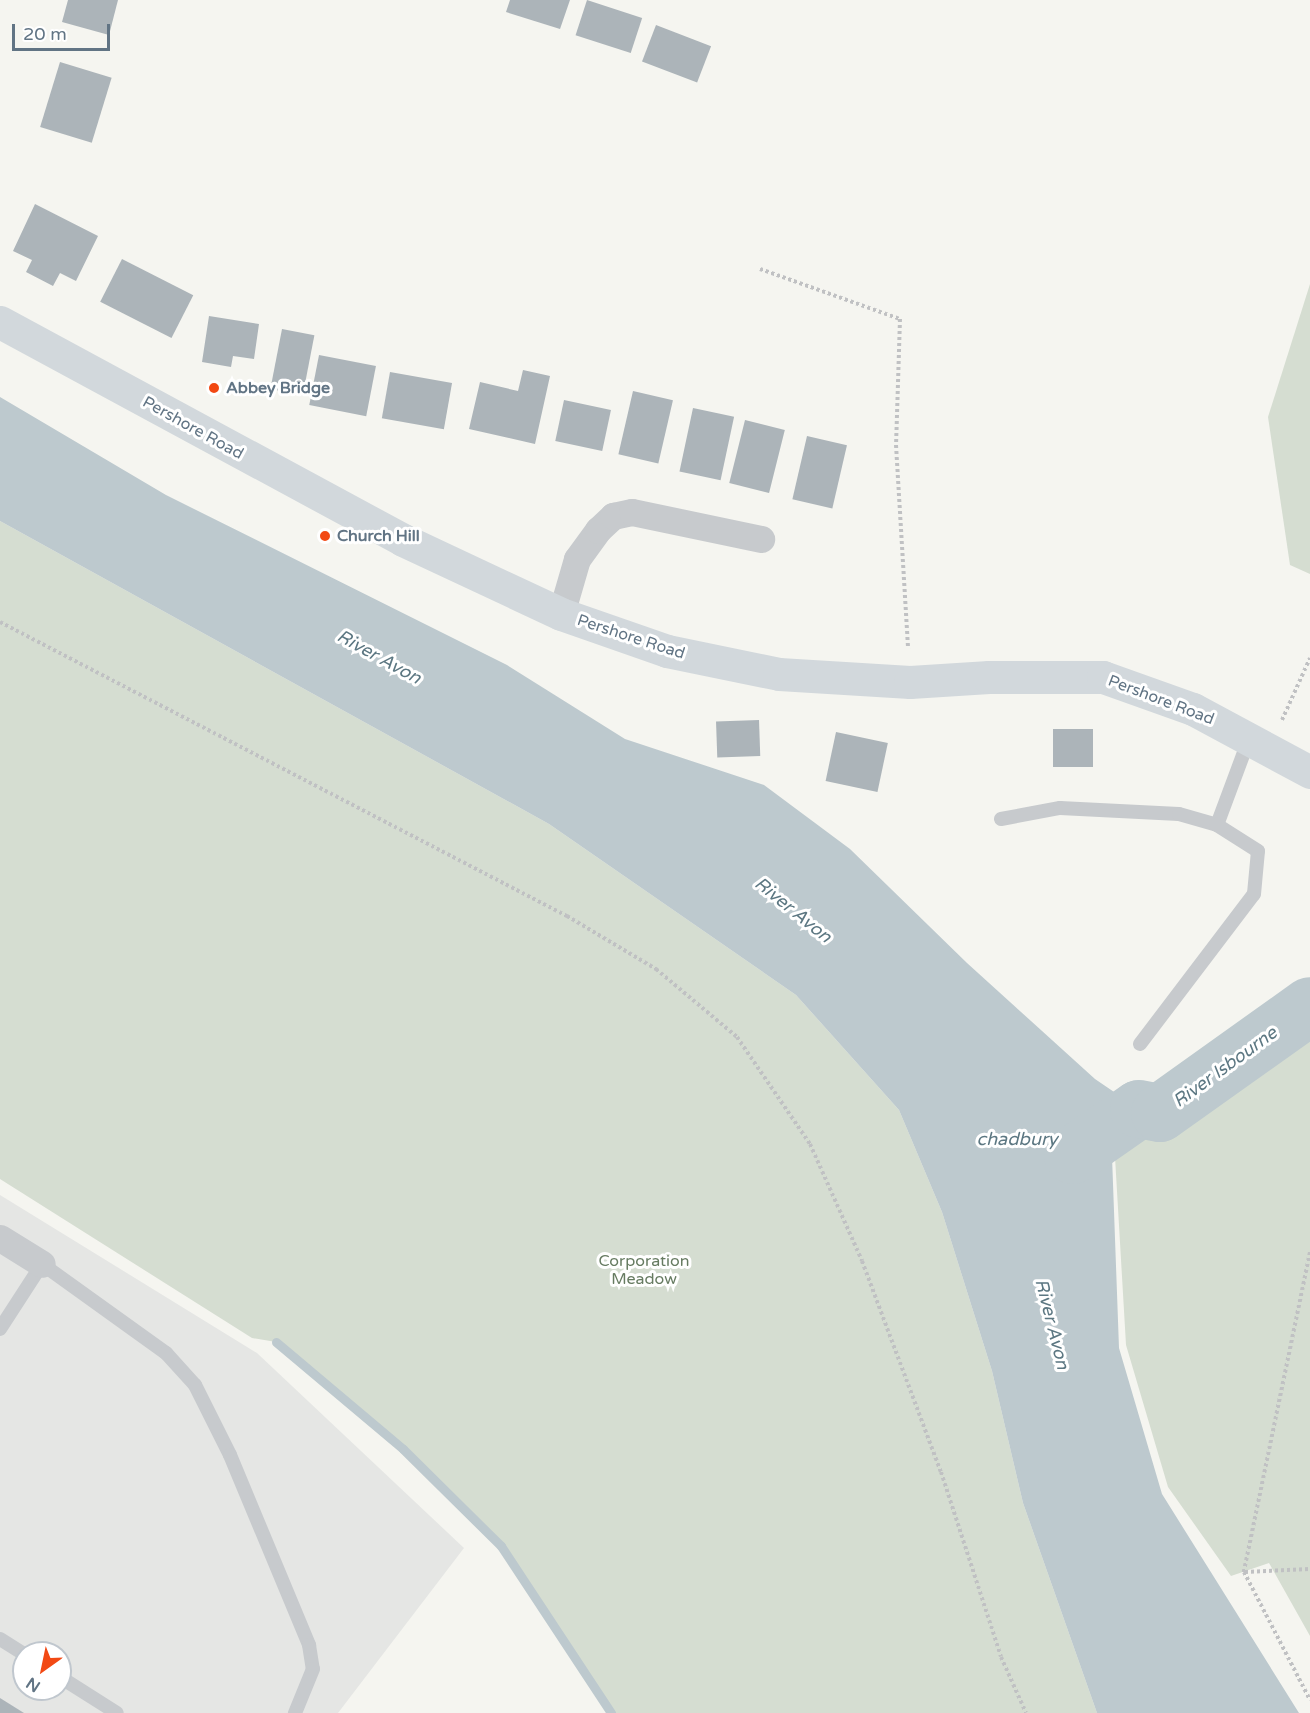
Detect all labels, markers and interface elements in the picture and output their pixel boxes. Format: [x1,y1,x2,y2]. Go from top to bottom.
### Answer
scale bar [15,12,112,50]
text: 20 m [23,23,67,45]
place label: Abbey Bridge [226,378,330,398]
marker: Abbey Bridge [207,381,221,395]
street label: Pershore Road [139,392,247,464]
place label: Church Hill [337,526,420,546]
marker: Church Hill [318,529,332,543]
street label: Pershore Road [575,611,687,663]
water label: River Avon [333,625,425,689]
street label: Pershore Road [1105,671,1217,729]
water label: River Avon [750,872,836,948]
water label: River Isbourne [1169,1022,1281,1112]
water label: chadbury [977,1128,1057,1150]
park label: Corporation Meadow [598,1251,690,1289]
water label: River Avon [1030,1276,1074,1372]
north arrow [12,1641,72,1701]
text: N [22,1673,44,1696]

